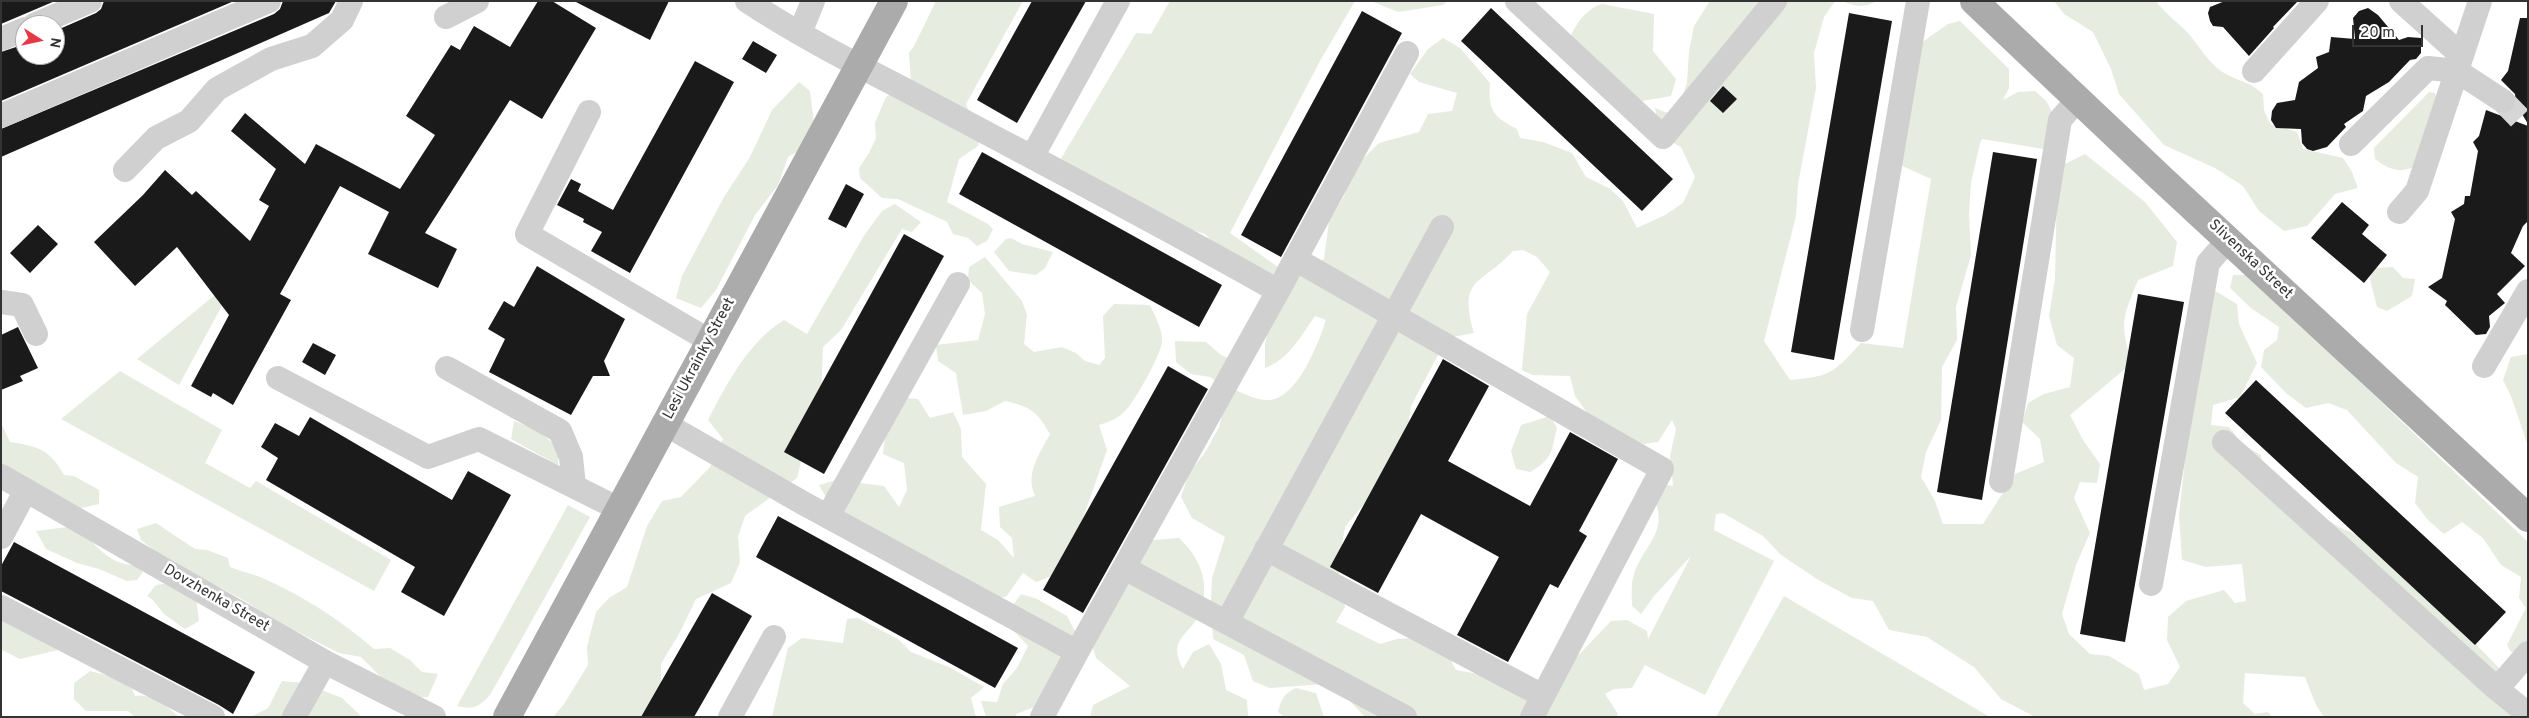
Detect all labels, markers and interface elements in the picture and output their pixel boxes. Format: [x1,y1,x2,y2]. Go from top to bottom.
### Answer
north arrow [15,15,65,65]
scale bar [2354,15,2425,47]
text: 20 m [2360,24,2395,43]
text: N [45,36,64,49]
street label: Slivenska Street [2204,216,2296,304]
street label: Lesi Ukrainky Street [660,295,740,423]
street label: Dovzhenka Street [160,561,272,637]

